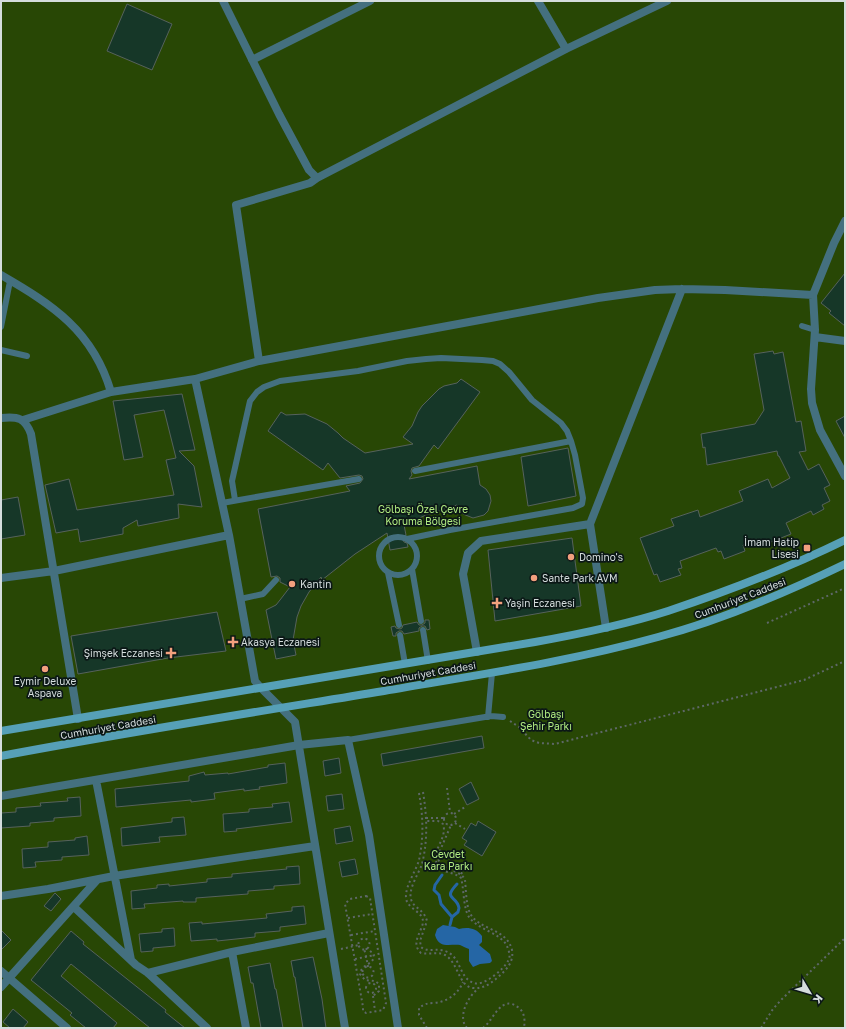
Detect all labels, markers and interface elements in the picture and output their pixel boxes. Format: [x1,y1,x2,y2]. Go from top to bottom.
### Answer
park label: Gölbaşı Özel Çevre Koruma Bölgesi [378,502,468,527]
place label: İmam Hatip Lisesi [744,535,799,560]
marker: İmam Hatip Lisesi [802,543,812,553]
place label: Domino's [579,551,623,563]
marker: Domino's [566,552,576,562]
place label: Sante Park AVM [542,572,618,584]
marker: Sante Park AVM [529,573,539,583]
street label: Cumhuriyet Caddesi [693,575,787,621]
place label: Kantin [300,578,331,590]
marker: Kantin [287,579,297,589]
place label: Yaşin Eczanesi [505,597,575,609]
marker: Yaşin Eczanesi [492,598,502,608]
place label: Akasya Eczanesi [241,636,320,648]
marker: Akasya Eczanesi [228,637,238,647]
place label: Şimşek Eczanesi [84,647,163,659]
marker: Şimşek Eczanesi [166,648,176,658]
street label: Cumhuriyet Caddesi [379,659,477,687]
marker: Eymir Deluxe Aspava [40,664,50,674]
place label: Eymir Deluxe Aspava [14,675,77,699]
park label: Gölbaşı Şehir Parkı [520,708,572,732]
street label: Cumhuriyet Caddesi [59,713,157,741]
park label: Cevdet Kara Parkı [424,848,472,872]
north arrow [790,973,830,1013]
text: K [811,992,826,1007]

